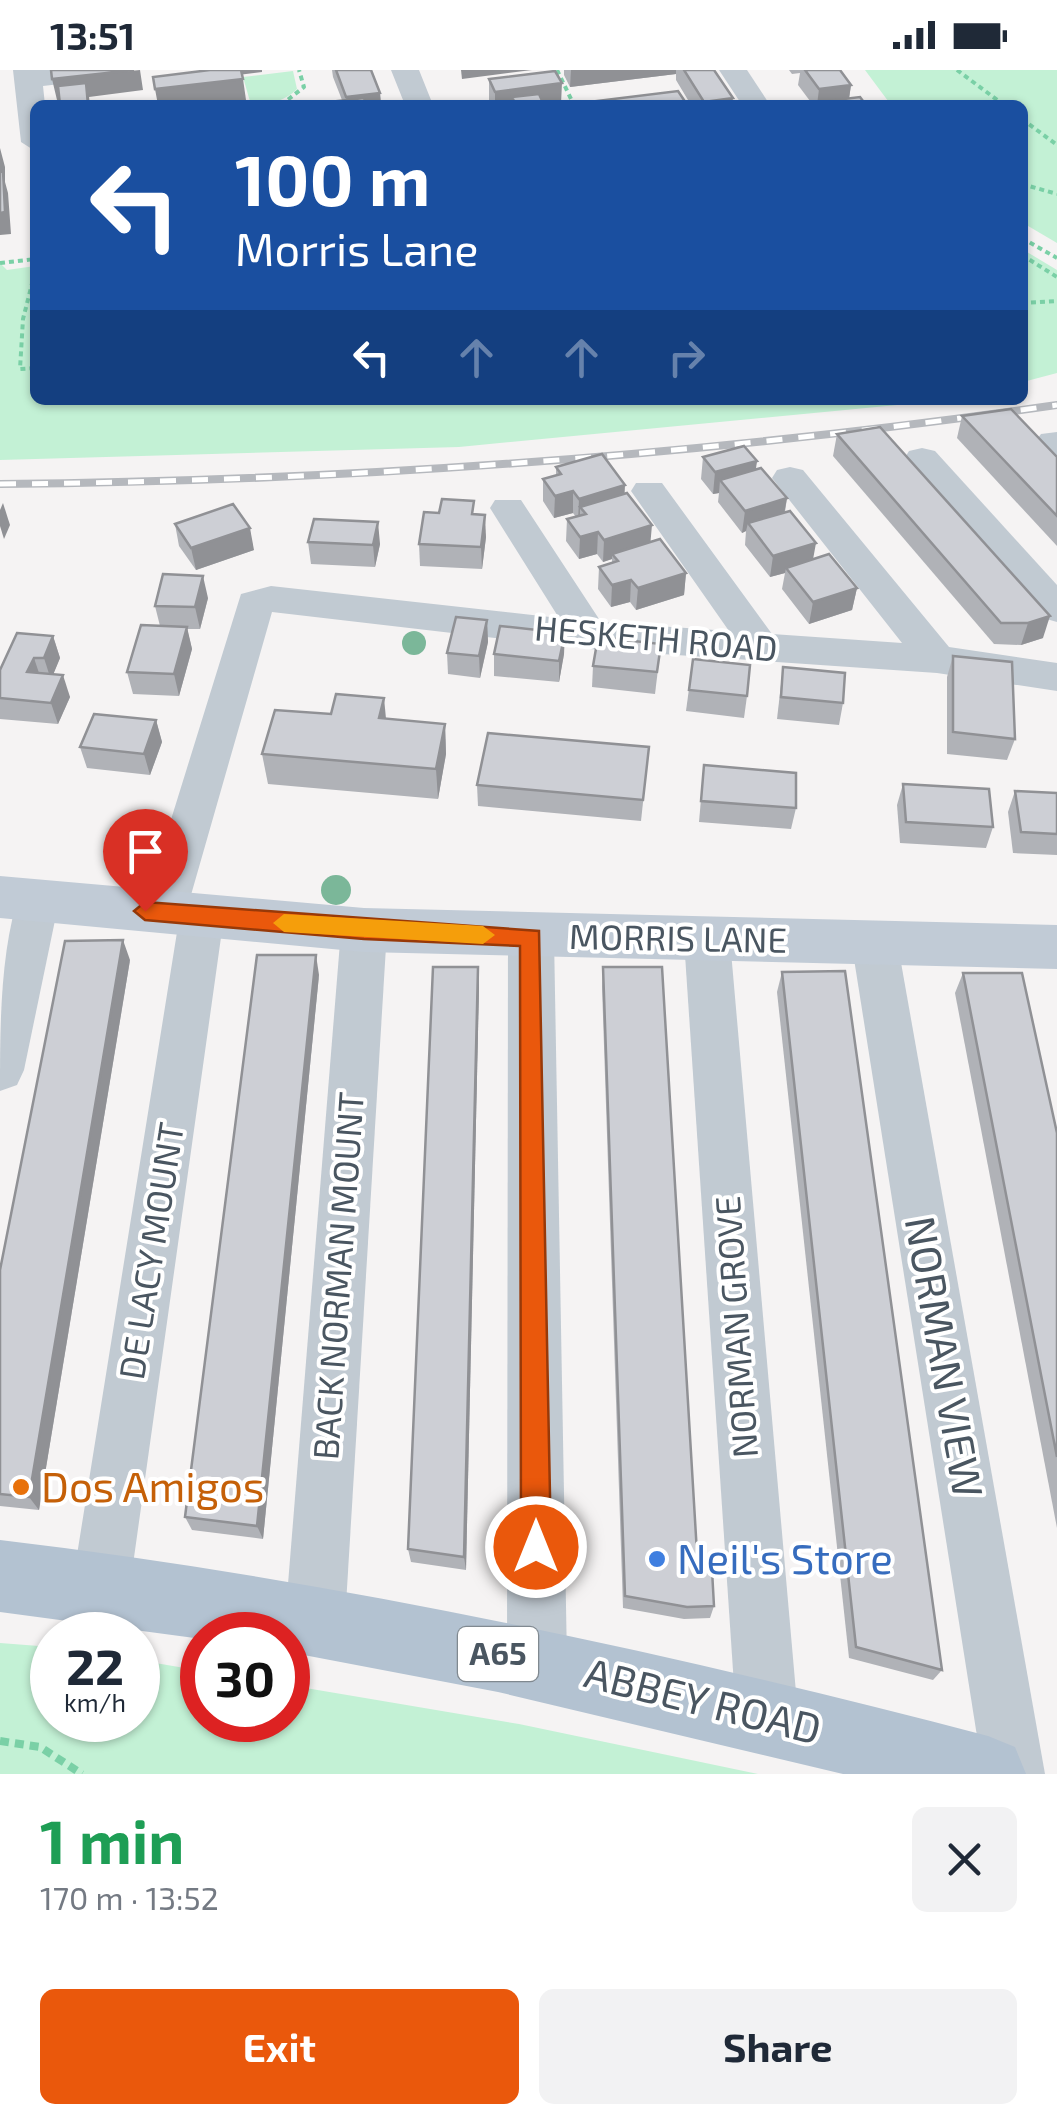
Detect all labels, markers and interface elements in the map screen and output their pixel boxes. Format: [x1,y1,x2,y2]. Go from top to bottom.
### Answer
text: 13:51 [50,12,135,58]
text: 100 m [235,136,430,220]
icon: left [70,140,200,270]
text: Morris Lane [235,221,478,275]
icon: left [344,330,399,385]
icon: ahead [449,330,504,385]
icon: ahead [554,330,609,385]
icon: right [659,330,714,385]
street label: HESKETH ROAD [533,605,780,669]
pin [103,809,188,912]
icon: arrive [118,824,173,879]
street label: MORRIS LANE [569,914,787,960]
street label: BACK NORMAN MOUNT [303,1091,371,1461]
street label: DE LACY MOUNT [109,1119,191,1382]
street label: NORMAN GROVE [705,1195,765,1459]
street label: NORMAN VIEW [897,1212,995,1501]
place label: Dos Amigos [41,1460,264,1510]
marker: Dos Amigos [10,1476,32,1498]
position arrow [484,1495,588,1599]
place label: Neil's Store [677,1532,893,1582]
marker: Neil's Store [646,1548,668,1570]
speed limit sign: 30 [180,1612,310,1742]
road number: A65 [458,1627,538,1681]
text: 22 [66,1635,124,1695]
street label: ABBEY ROAD [580,1646,827,1753]
text: km/h [64,1687,126,1717]
text: 1 min [40,1804,184,1876]
button: close [912,1807,1017,1912]
text: 170 m · 13:52 [40,1878,219,1916]
button: Exit [40,1989,519,2104]
button: Share [539,1989,1017,2104]

